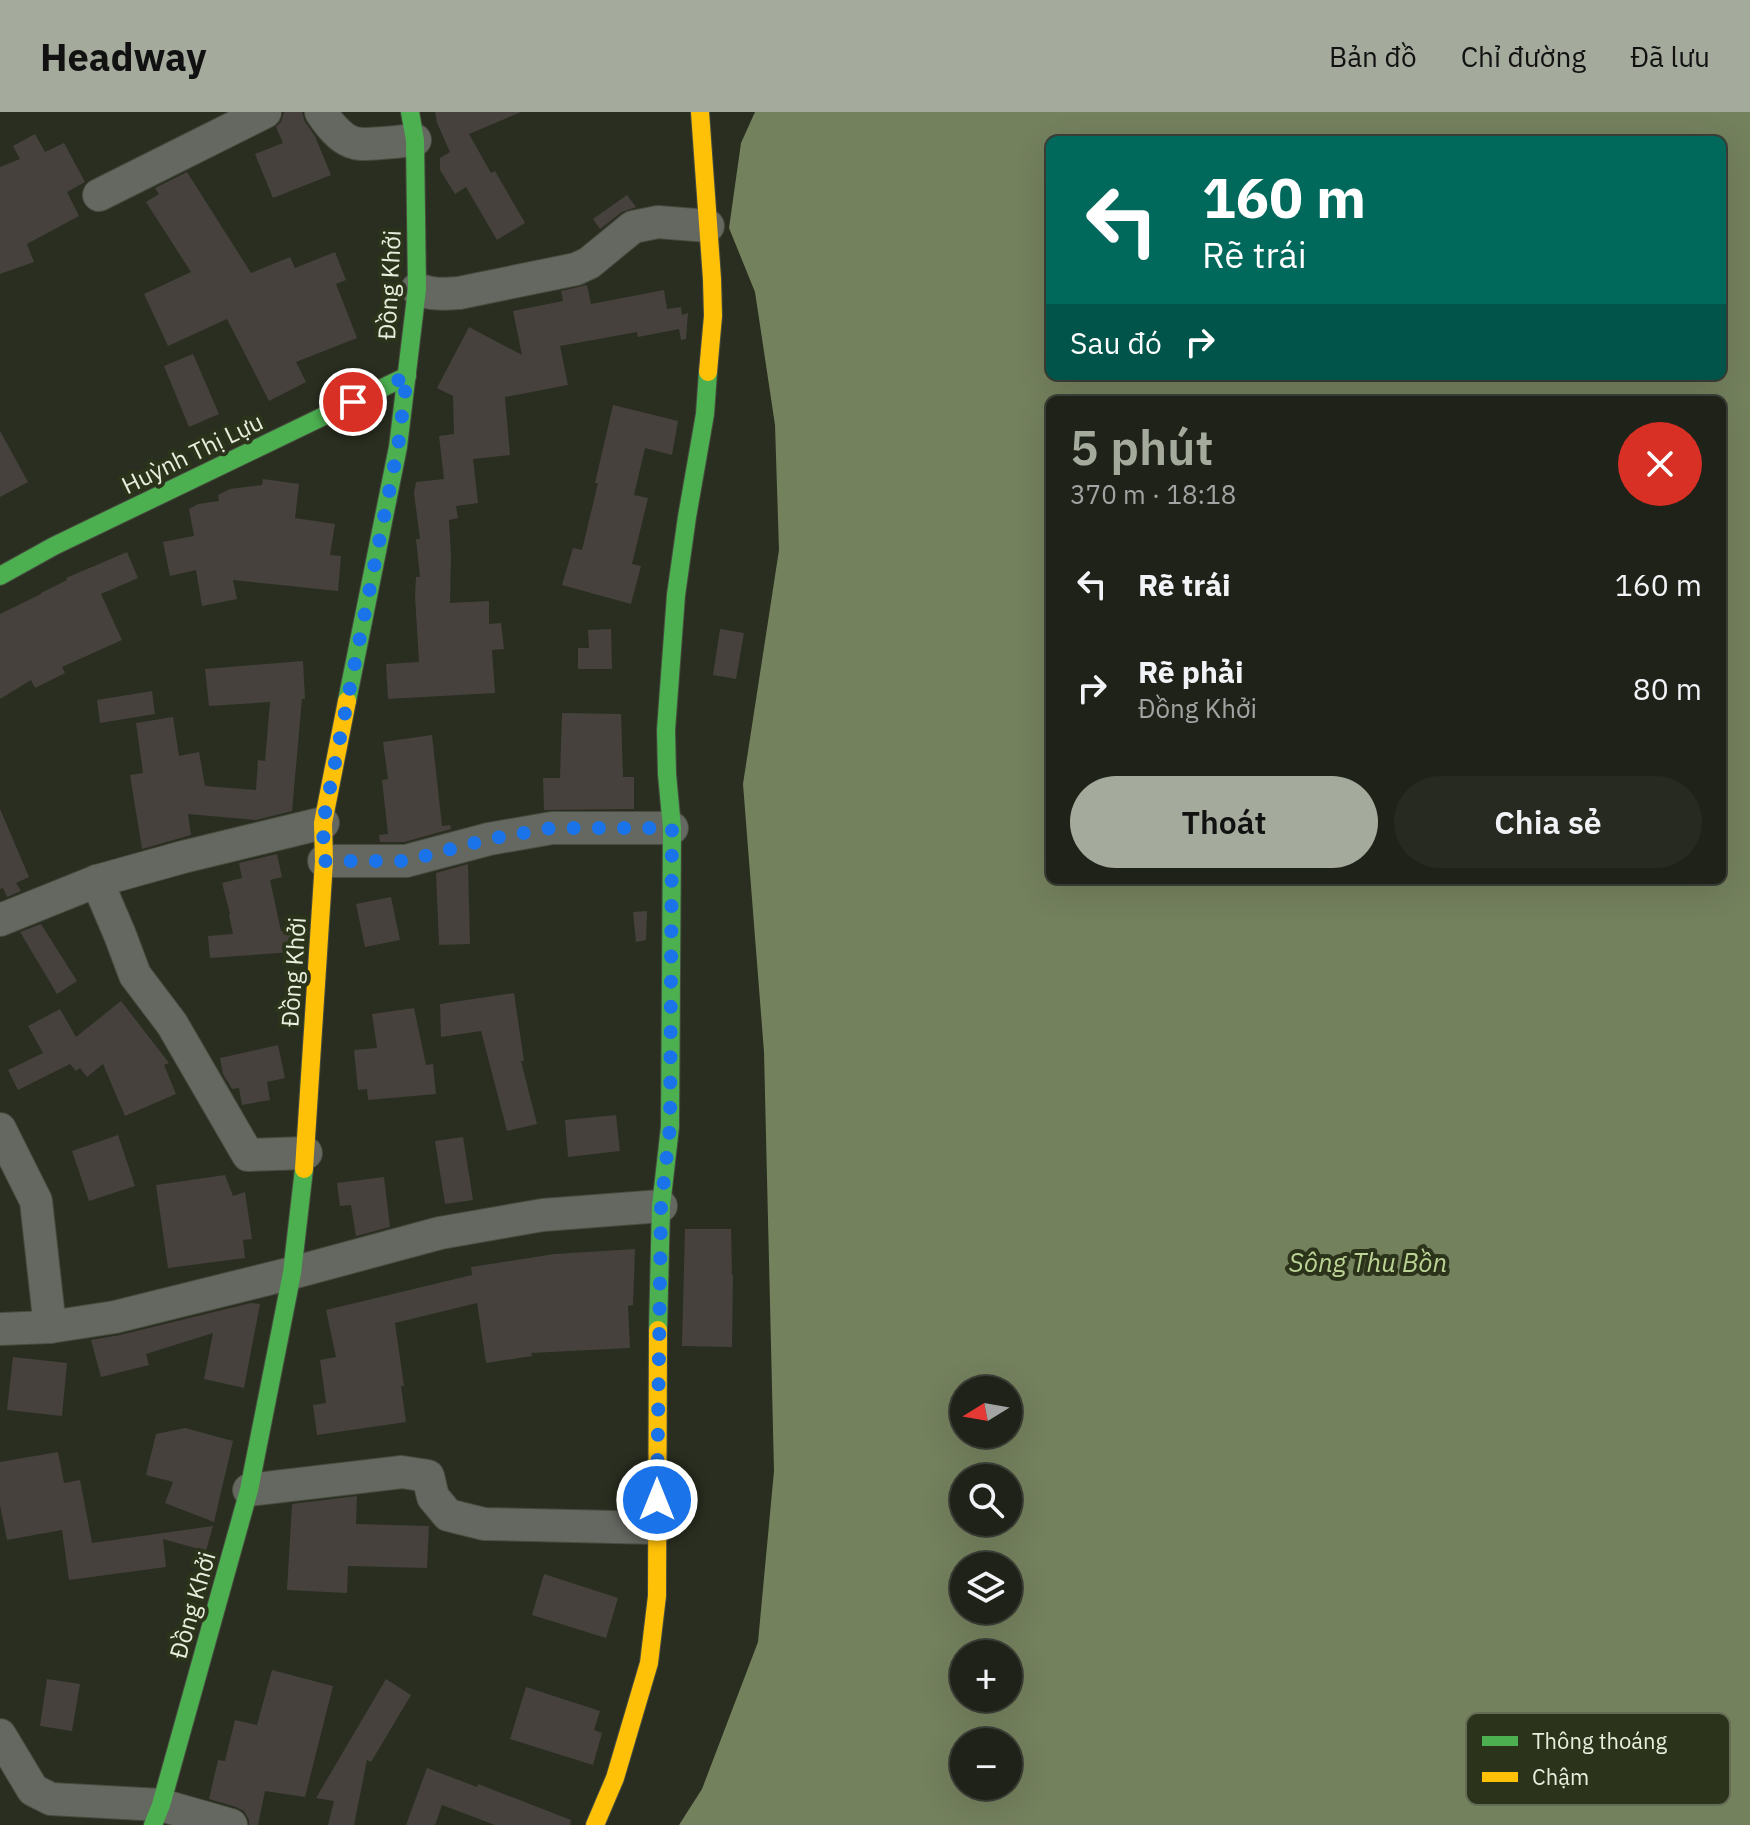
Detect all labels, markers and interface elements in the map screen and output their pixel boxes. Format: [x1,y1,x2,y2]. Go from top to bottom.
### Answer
text: Headway [40,32,207,81]
text: Bản đồ [1329,38,1417,75]
text: Chỉ đường [1461,38,1586,75]
text: Đã lưu [1630,38,1710,75]
text: 160 m [1202,161,1366,233]
icon: left [1070,168,1174,272]
street label: Đồng Khởi [370,229,408,341]
text: Rẽ trái [1202,231,1307,278]
icon: right [1178,320,1222,364]
text: Sau đó [1070,323,1162,362]
pin [319,368,387,436]
icon: arrive [331,380,375,424]
street label: Huỳnh Thị Lựu [116,405,268,501]
text: 5 phút [1070,416,1213,478]
button: close [1618,422,1702,506]
text: 370 m · 18:18 [1070,477,1236,511]
icon: left [1070,562,1114,606]
text: Rẽ trái [1138,565,1231,604]
text: 160 m [1615,565,1702,604]
text: Rẽ phải [1138,652,1243,691]
icon: right [1070,666,1114,710]
text: 80 m [1633,669,1702,708]
text: Đồng Khởi [1138,691,1257,725]
button: Thoát [1070,776,1378,868]
button: Chia sẻ [1394,776,1702,868]
street label: Đồng Khởi [273,916,313,1028]
water label: Sông Thu Bồn [1289,1245,1447,1279]
north arrow [950,1376,1022,1448]
map controls [950,1376,1022,1800]
position arrow [615,1458,699,1542]
button: search [950,1464,1022,1536]
street label: Đồng Khởi [161,1548,223,1662]
button: layers [950,1552,1022,1624]
button: + [950,1640,1022,1712]
legend [1466,1713,1730,1805]
text: Thông thoáng [1532,1726,1667,1755]
button: − [950,1728,1022,1800]
text: Chậm [1532,1762,1589,1791]

